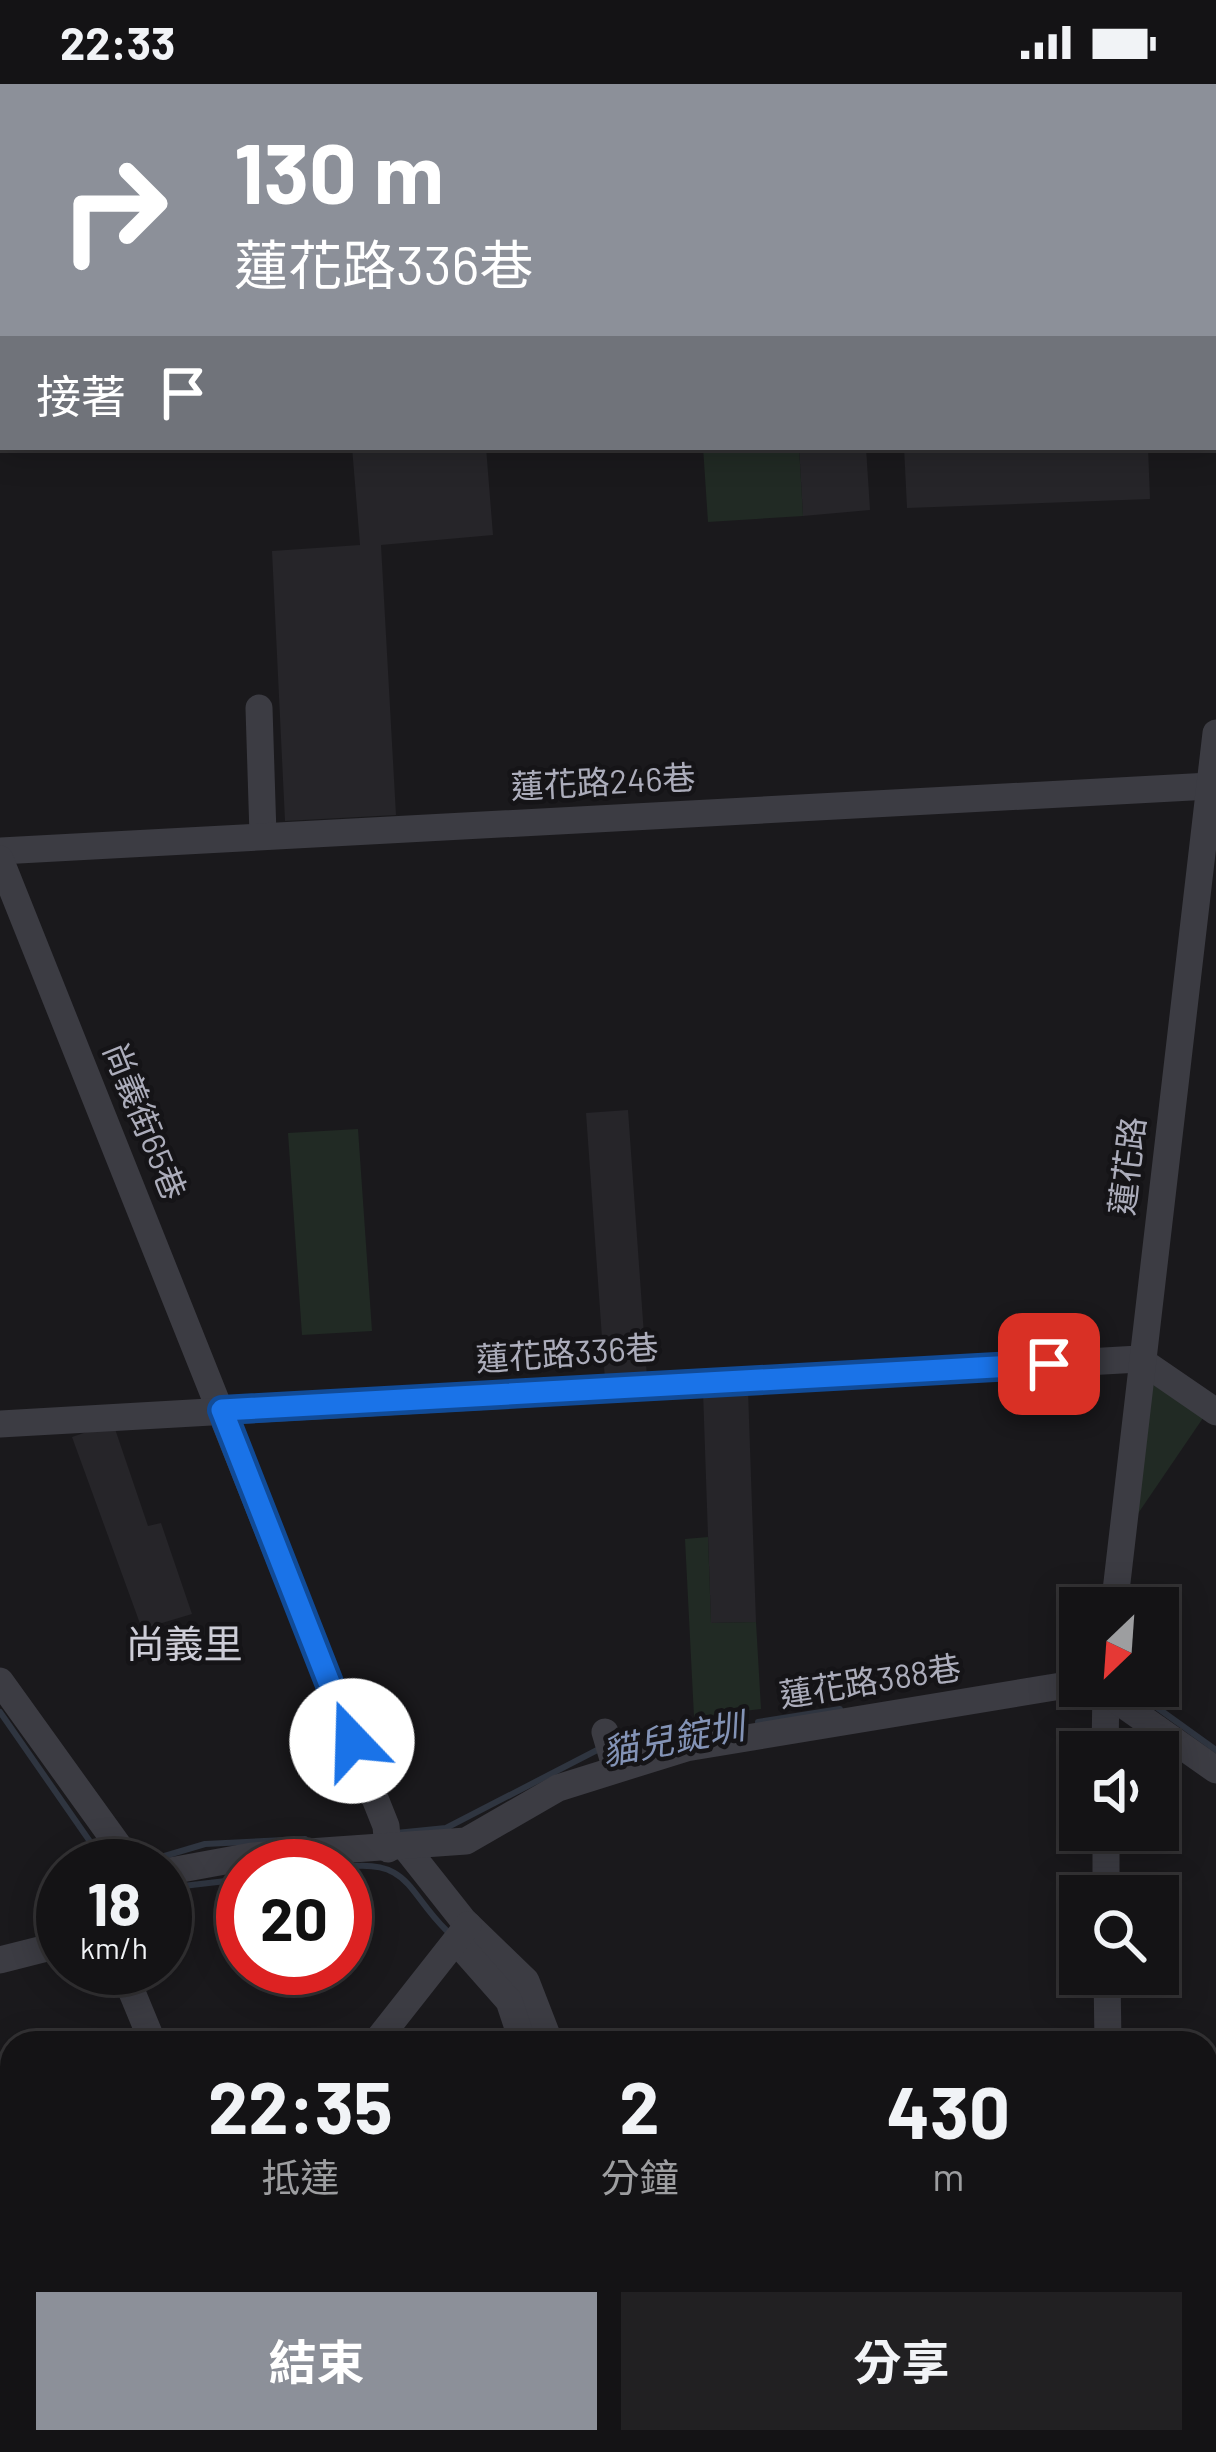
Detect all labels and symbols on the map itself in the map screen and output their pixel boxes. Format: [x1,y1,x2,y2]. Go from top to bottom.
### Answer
street label: 蓮花路246巷 [510,756,696,806]
street label: 尚義街65巷 [96,1036,196,1205]
street label: 蓮花路 [1100,1114,1152,1217]
pin [998,1313,1100,1415]
street label: 蓮花路336巷 [474,1326,660,1378]
north arrow [1059,1587,1179,1707]
district label: 尚義里 [125,1619,243,1666]
street label: 蓮花路388巷 [776,1646,964,1714]
position arrow [289,1678,415,1804]
water label: 貓兒錠圳 [598,1702,752,1772]
speed limit sign: 20 [216,1839,372,1995]

